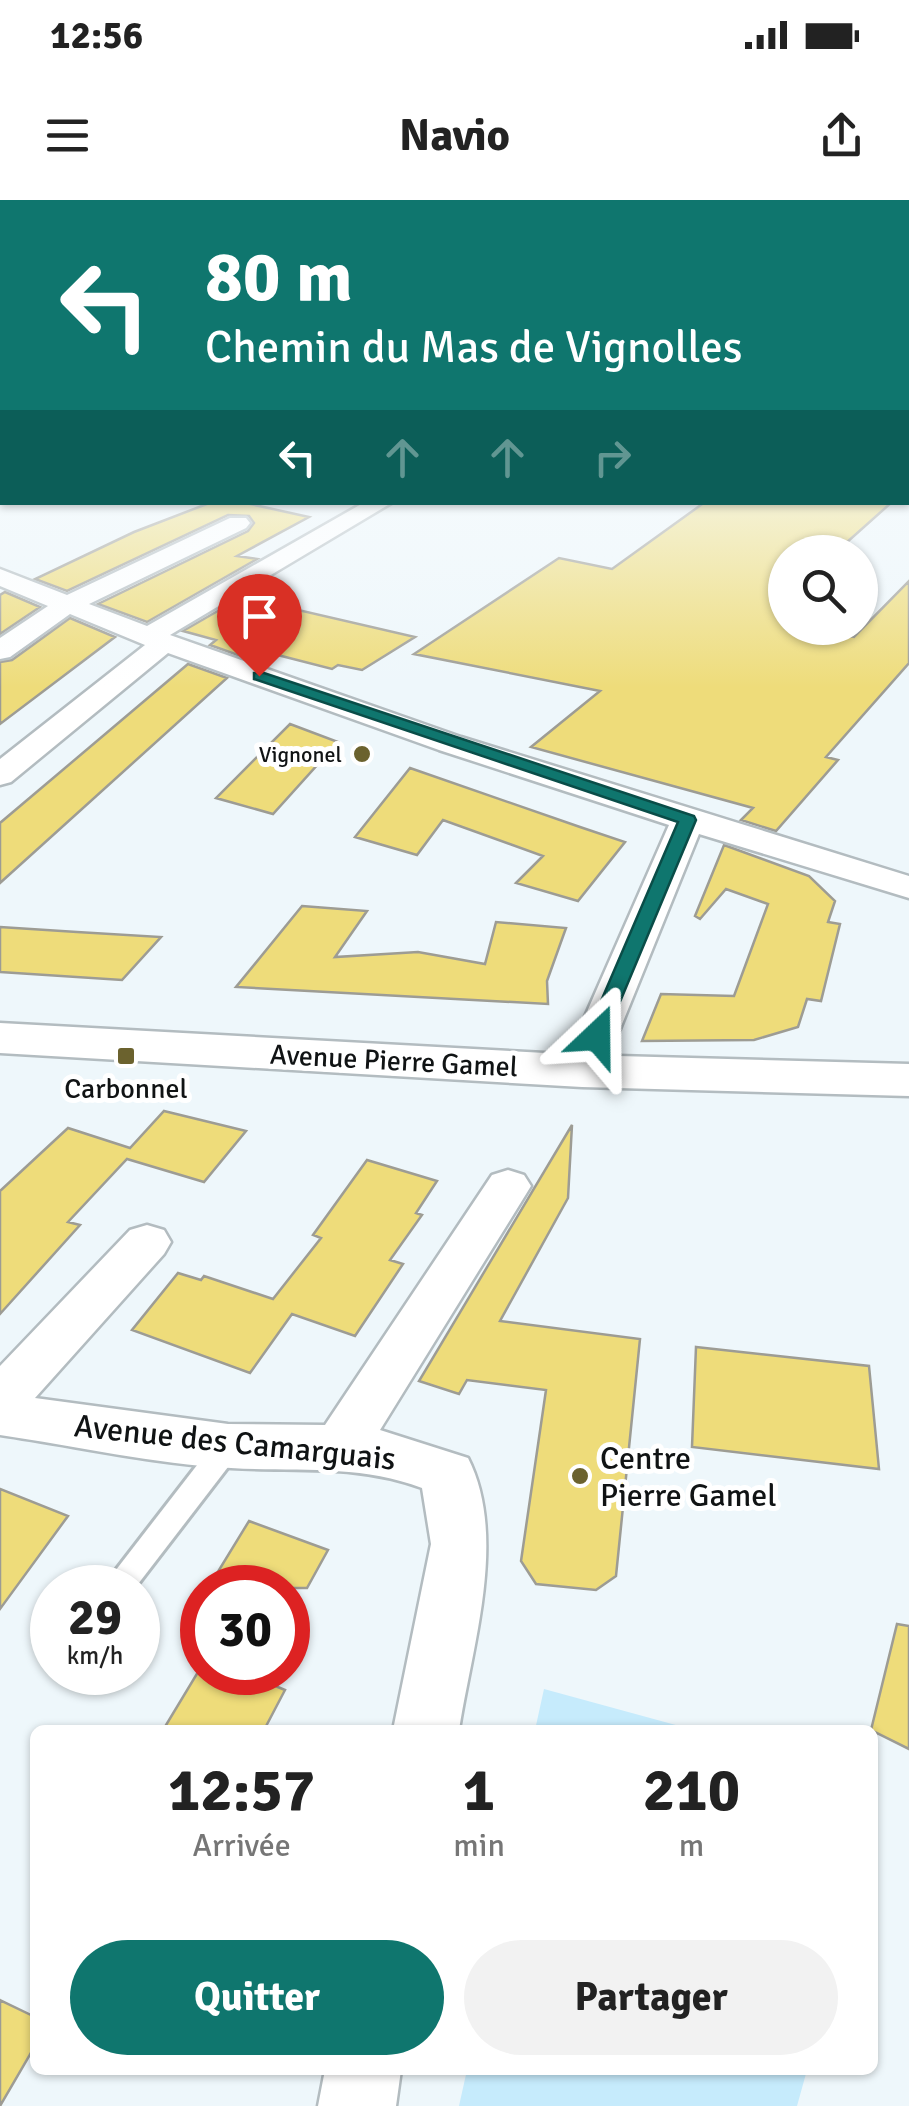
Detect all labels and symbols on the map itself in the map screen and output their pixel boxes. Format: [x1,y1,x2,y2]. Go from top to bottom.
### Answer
pin [217,574,302,677]
place label: Vignonel [259,741,342,768]
marker: Vignonel [351,743,373,765]
position arrow [545,984,649,1088]
street label: Avenue Pierre Gamel [269,1038,519,1084]
marker: Carbonnel [115,1045,137,1067]
place label: Carbonnel [64,1072,188,1106]
street label: Avenue des Camarguais [72,1406,398,1479]
place label: Centre Pierre Gamel [600,1439,777,1515]
marker: Centre Pierre Gamel [569,1465,591,1487]
speed limit sign: 30 [180,1565,310,1695]

